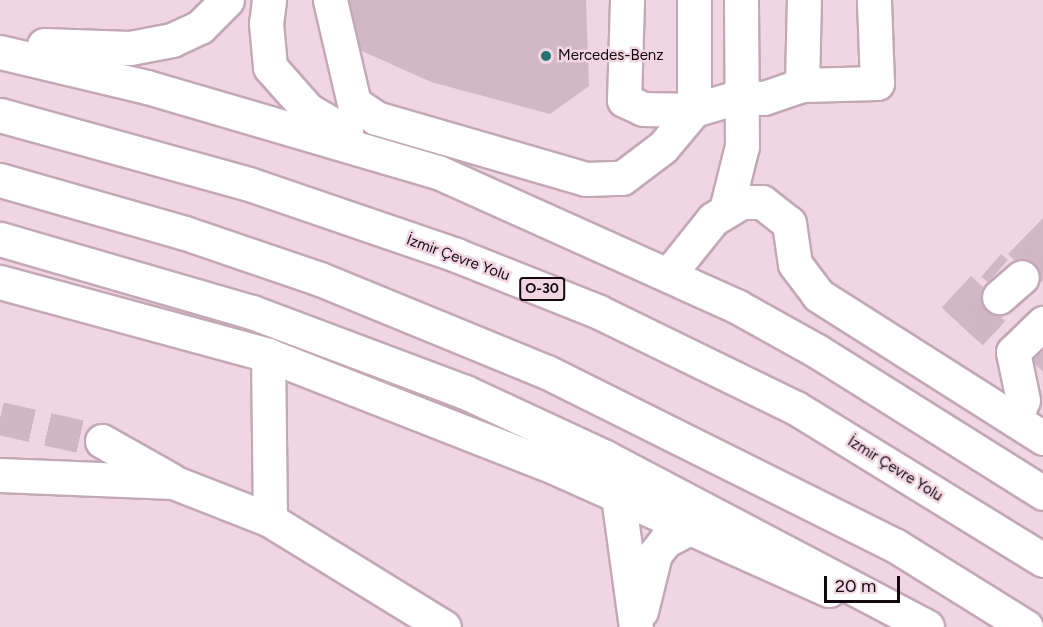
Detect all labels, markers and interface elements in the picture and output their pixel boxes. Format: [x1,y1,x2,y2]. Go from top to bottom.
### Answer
place label: Mercedes-Benz [558,47,664,65]
marker: Mercedes-Benz [539,49,553,63]
street label: İzmir Çevre Yolu [404,231,512,285]
road number: O-30 [518,278,566,300]
street label: İzmir Çevre Yolu [844,433,946,505]
scale bar [827,564,904,602]
text: 20 m [835,575,876,597]

